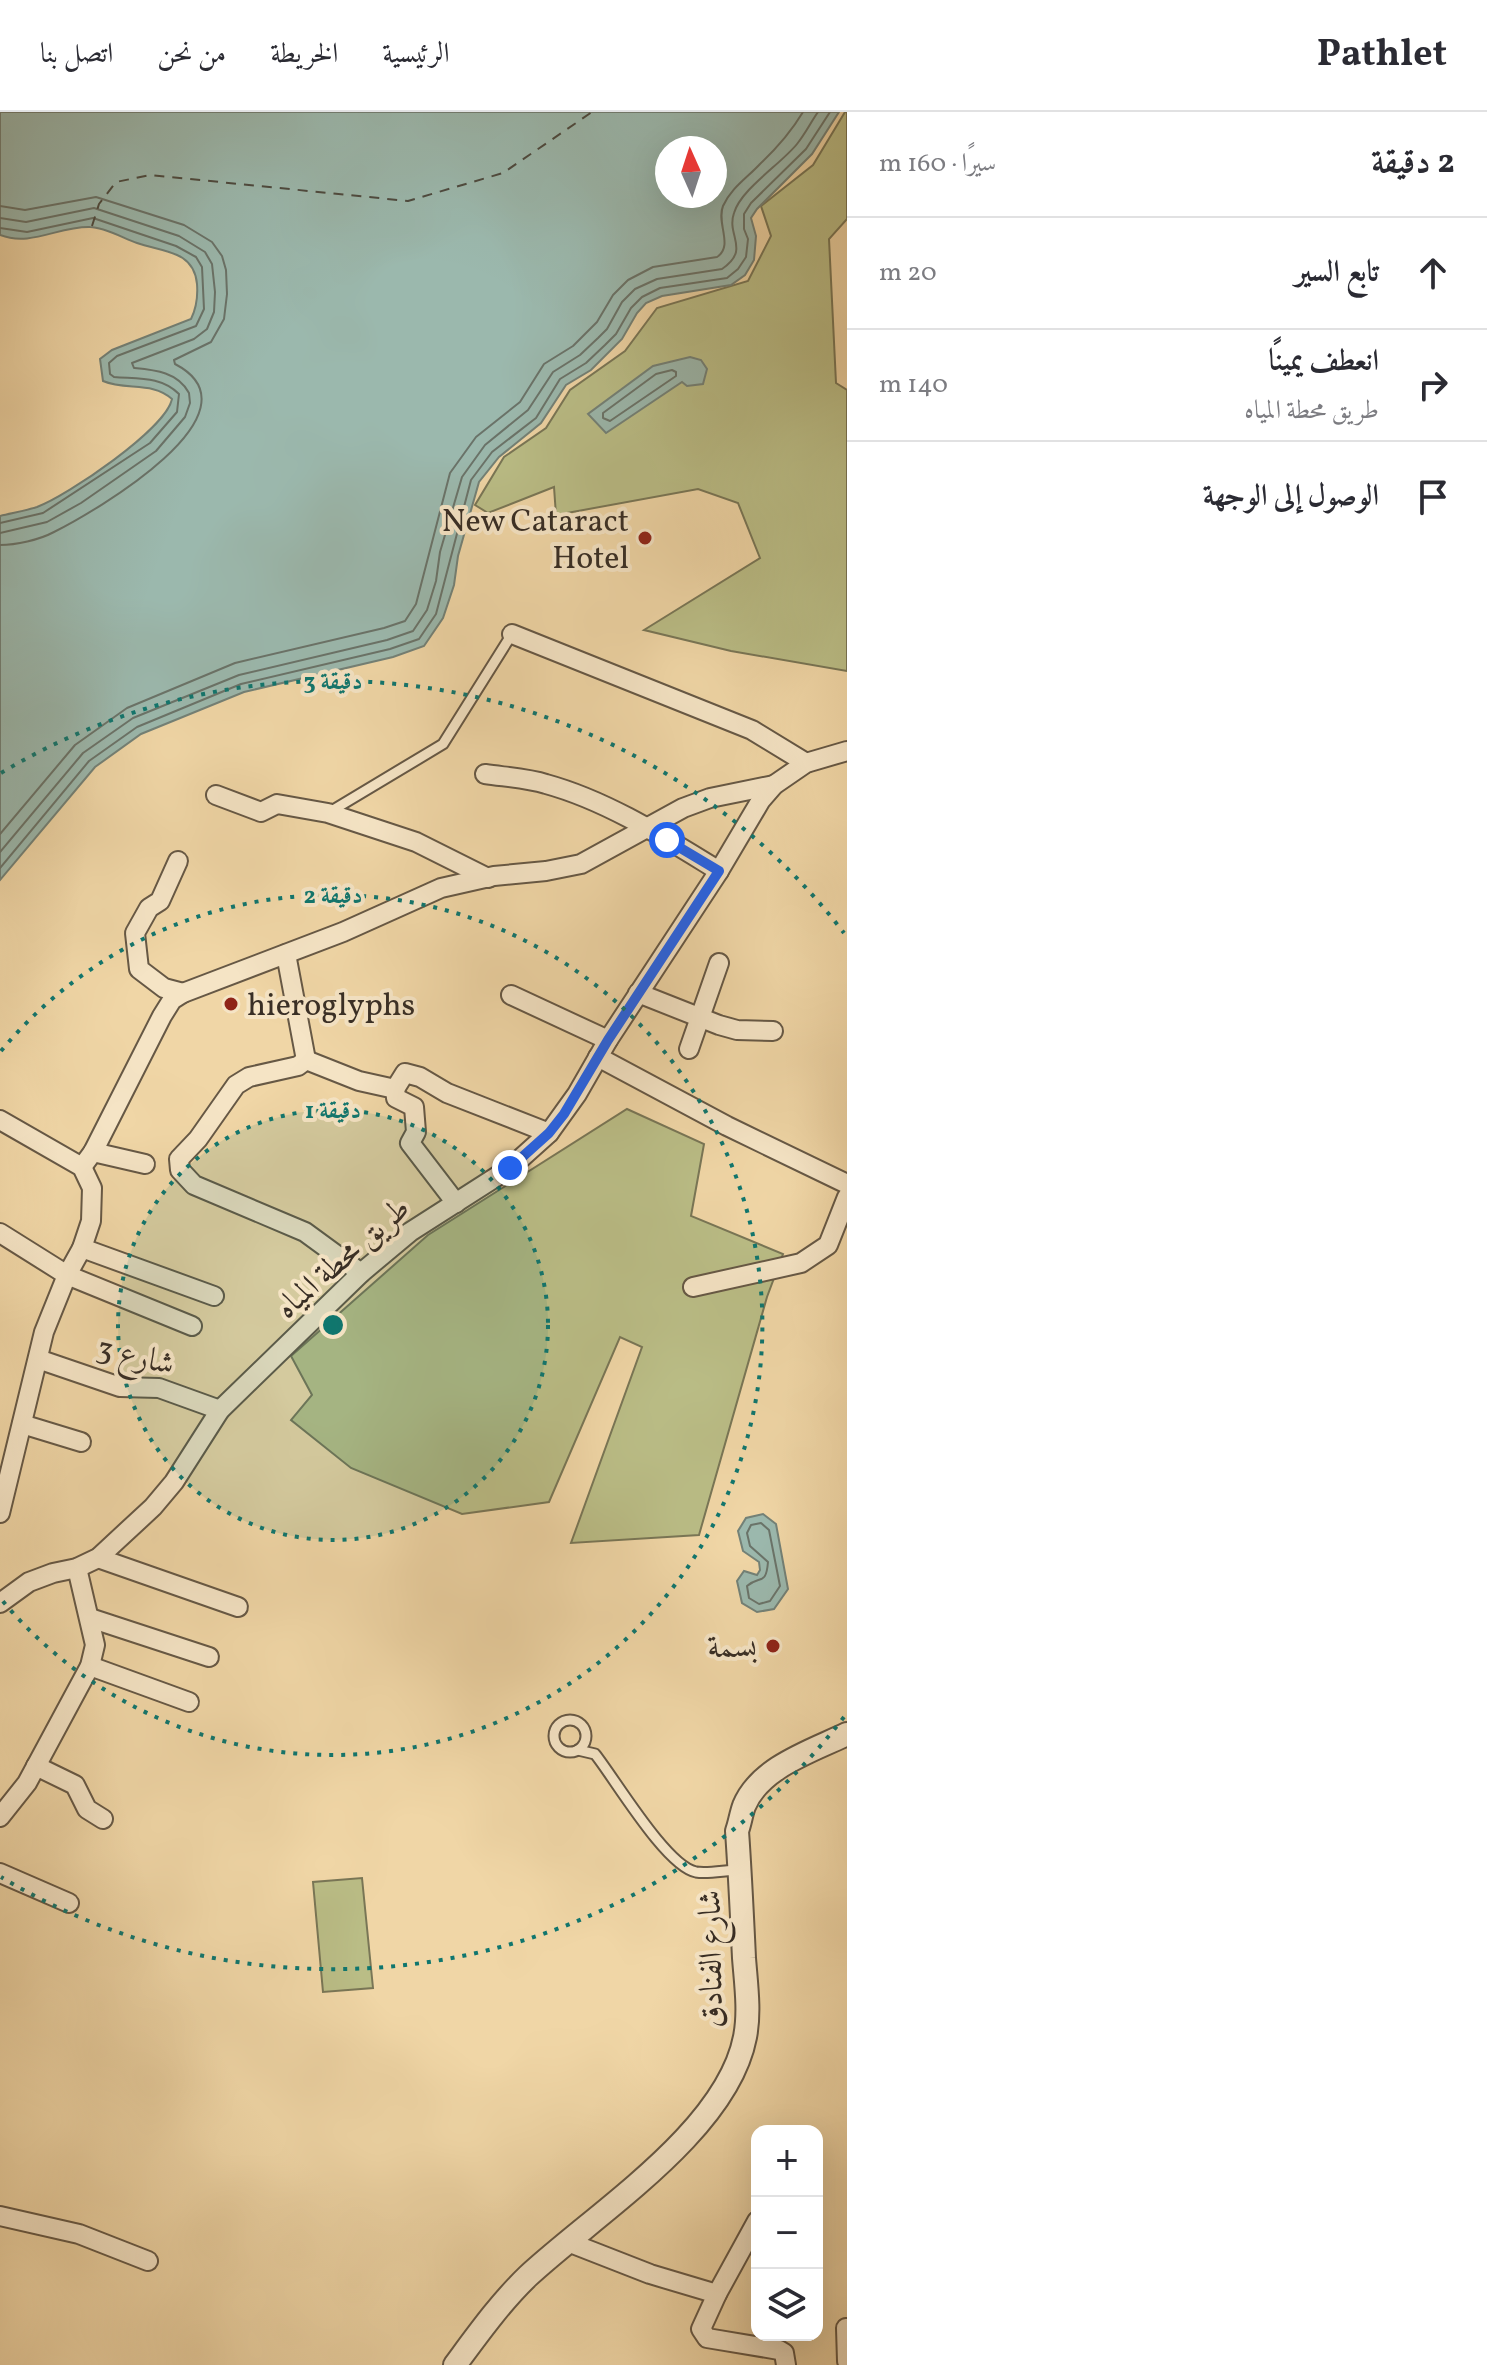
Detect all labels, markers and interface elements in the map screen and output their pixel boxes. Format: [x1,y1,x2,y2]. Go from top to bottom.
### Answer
text: Pathlet [1317,29,1447,82]
text: اتصل بنا [40,35,113,74]
text: من نحن [157,35,226,74]
text: الخريطة [270,35,338,74]
text: الرئيسية [382,35,450,74]
north arrow [655,136,727,208]
text: 2 دقيقة [1371,140,1455,187]
text: سيرًا · 160 m [879,146,996,182]
icon: ahead [1411,251,1455,295]
text: تابع السير [1295,252,1379,294]
text: 20 m [879,255,937,291]
text: انعطف يمينًا [1268,341,1379,383]
icon: right [1411,363,1455,407]
text: 140 m [879,367,948,403]
text: طريق محطة المياه [1244,393,1379,429]
icon: arrive [1411,475,1455,519]
text: الوصول إلى الوجهة [1203,476,1379,518]
place label: New Cataract Hotel [442,501,629,582]
marker: New Cataract Hotel [636,529,654,547]
text: 3 دقيقة [304,666,362,700]
route start [649,822,685,858]
text: 2 دقيقة [303,880,363,914]
place label: hieroglyphs [247,985,415,1029]
marker: hieroglyphs [222,995,240,1013]
text: 1 دقيقة [305,1095,361,1129]
route end [492,1150,528,1186]
street label: طريق محطة المياه [267,1188,421,1330]
centre of rings [319,1311,347,1339]
street label: شارع 3 [92,1328,178,1390]
place label: بسمة [707,1627,757,1671]
marker: بسمة [764,1637,782,1655]
street label: شارع الفنادق [690,1889,738,2028]
map controls [751,2125,823,2341]
button: + [751,2125,823,2197]
button: − [751,2197,823,2269]
button: layers [751,2269,823,2341]

